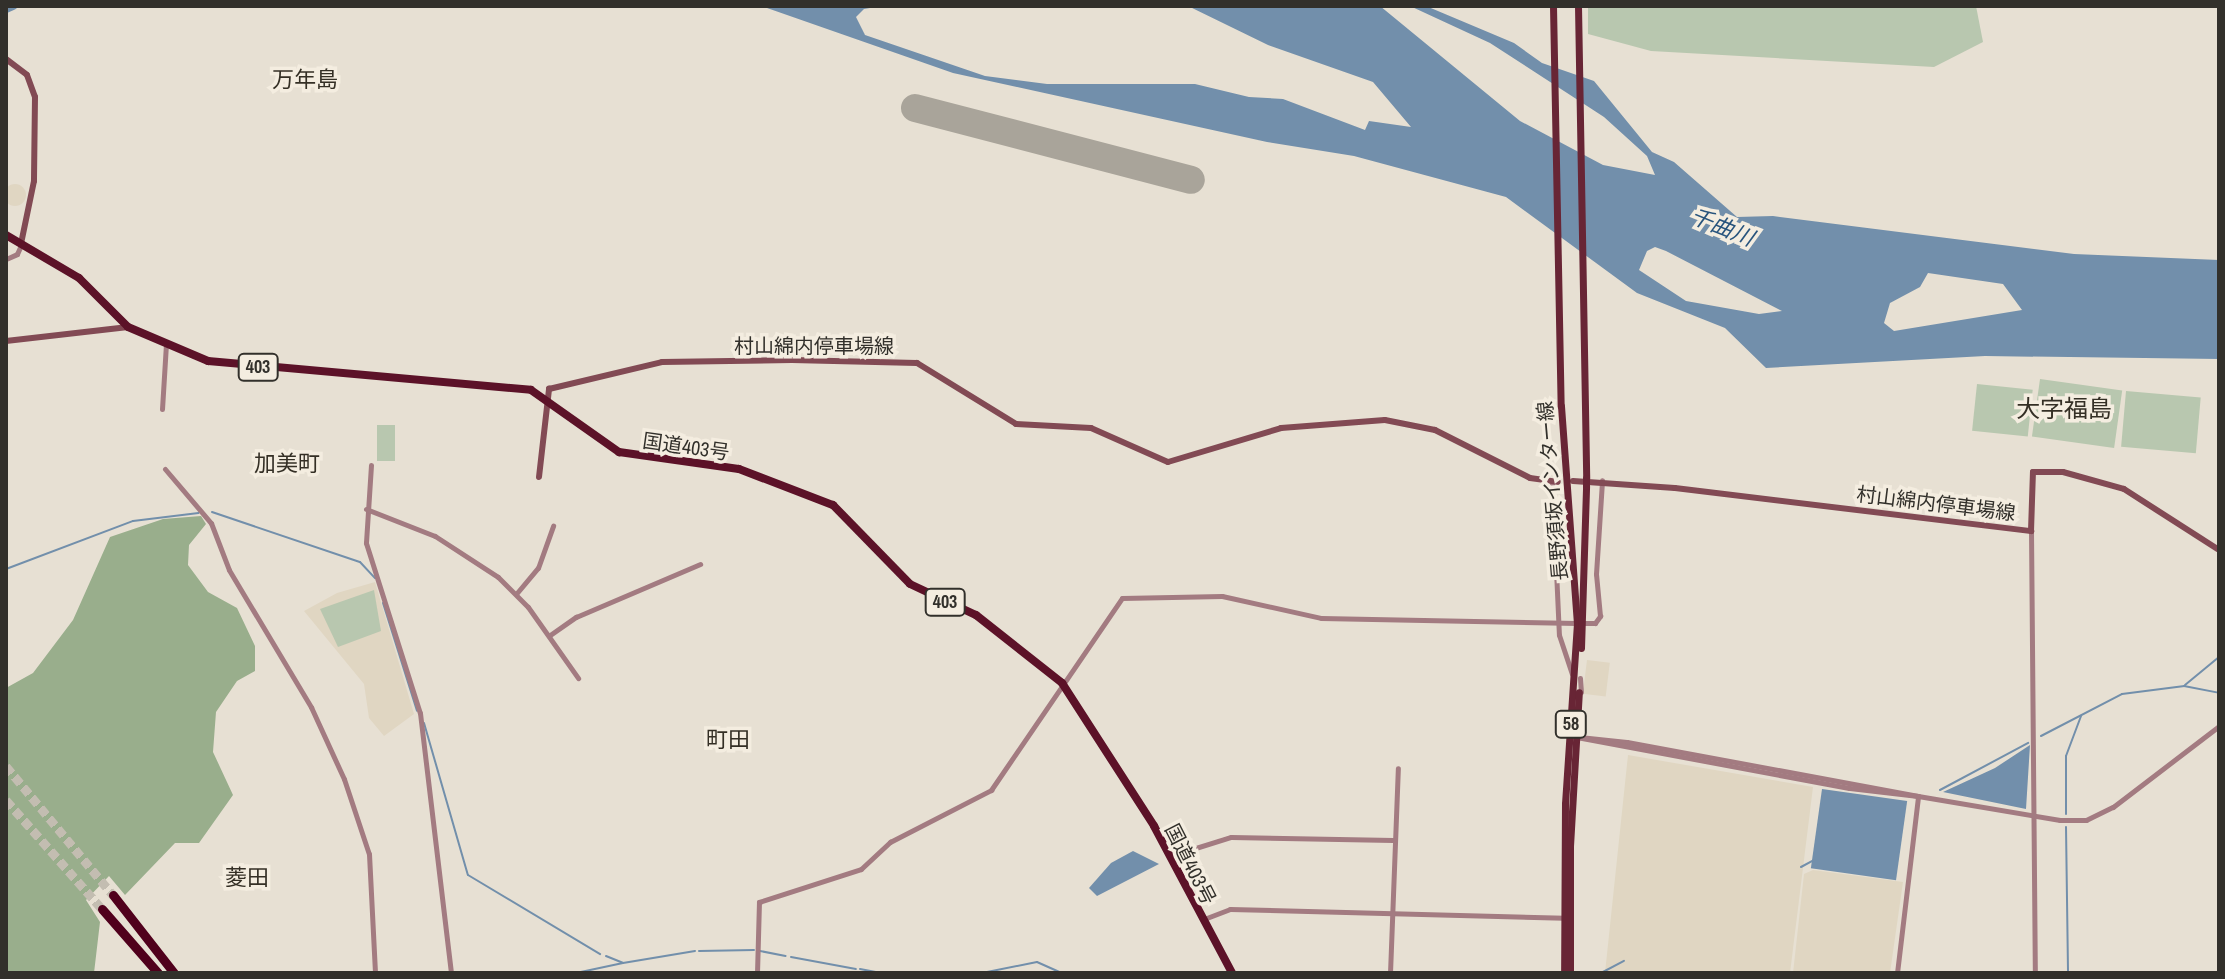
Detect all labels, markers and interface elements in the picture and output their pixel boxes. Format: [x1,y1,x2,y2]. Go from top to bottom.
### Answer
district label: 万年島 [272,67,338,93]
water label: 千曲川 [1686,202,1758,252]
street label: 村山綿内停車場線 [734,333,894,357]
road number: 403 [236,353,280,381]
district label: 大字福島 [2016,395,2112,423]
street label: 長野須坂インター線 [1532,400,1572,582]
street label: 国道403号 [641,428,731,464]
district label: 加美町 [254,451,320,477]
street label: 村山綿内停車場線 [1855,481,2017,525]
road number: 403 [923,588,967,616]
road number: 58 [1553,710,1589,738]
district label: 町田 [706,727,750,753]
street label: 国道403号 [1160,820,1222,908]
district label: 菱田 [225,865,269,891]

